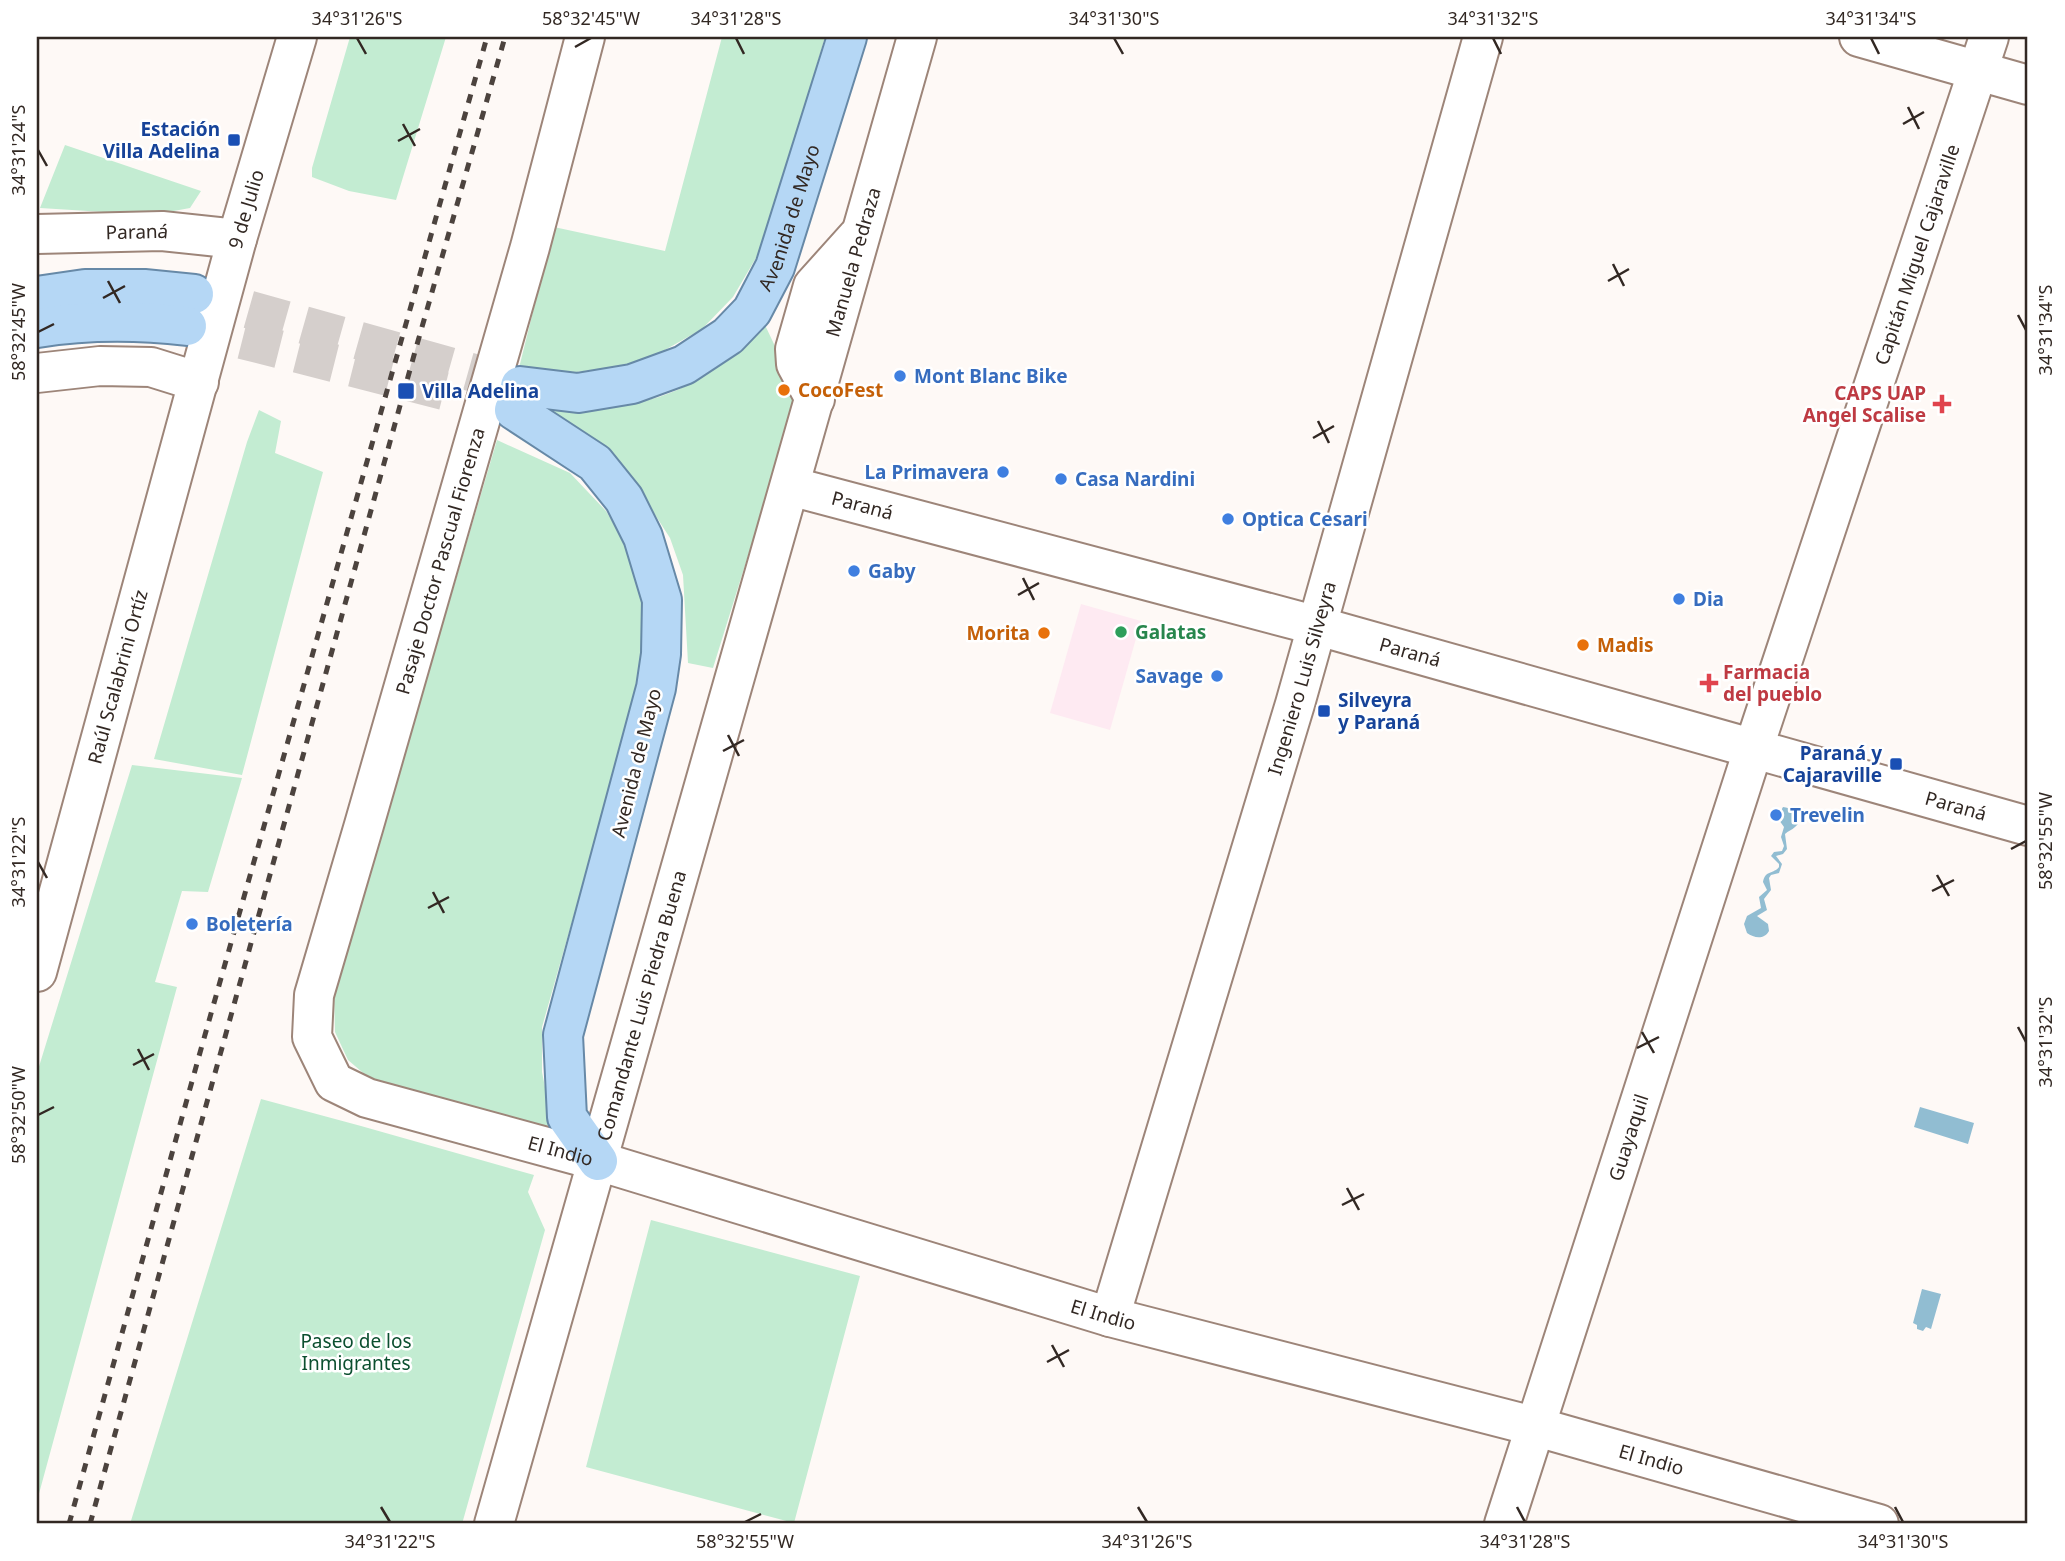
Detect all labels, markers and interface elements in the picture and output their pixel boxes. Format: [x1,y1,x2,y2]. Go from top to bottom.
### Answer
text: 34°31'26"S [312,6,402,30]
text: 58°32'45"W [542,6,640,30]
text: 34°31'28"S [691,6,781,30]
text: 34°31'30"S [1069,6,1159,30]
text: 34°31'32"S [1448,6,1538,30]
text: 34°31'34"S [1826,6,1916,30]
text: 34°31'24"S [6,105,30,195]
place label: Estación Villa Adelina [103,116,220,164]
marker: Estación Villa Adelina [226,132,242,148]
street label: Avenida de Mayo [752,141,826,295]
street label: Capitán Miguel Cajaraville [1868,141,1966,368]
street label: 9 de Julio [222,166,270,252]
street label: Manuela Pedraza [819,184,887,340]
street label: Paraná [105,218,170,245]
text: 58°32'45"W [6,283,30,381]
text: 34°31'34"S [2033,285,2057,375]
place label: Mont Blanc Bike [914,363,1068,389]
marker: Mont Blanc Bike [892,368,908,384]
place label: CocoFest [798,377,883,403]
place label: Villa Adelina [422,378,539,404]
place label: CAPS UAP Angel Scalise [1803,380,1926,428]
marker: Villa Adelina [396,381,416,401]
marker: CocoFest [776,382,792,398]
marker: CAPS UAP Angel Scalise [1932,394,1952,414]
street label: Pasaje Doctor Pascual Fiorenza [389,425,491,697]
place label: La Primavera [864,459,989,485]
marker: La Primavera [995,464,1011,480]
place label: Casa Nardini [1075,466,1195,492]
marker: Casa Nardini [1053,471,1069,487]
street label: Paraná [829,485,896,526]
place label: Optica Cesari [1242,506,1368,532]
marker: Optica Cesari [1220,511,1236,527]
place label: Gaby [868,558,916,584]
marker: Gaby [846,563,862,579]
street label: Ingeniero Luis Silveyra [1261,578,1342,778]
place label: Dia [1693,586,1724,612]
street label: Raúl Scalabrini Ortíz [81,587,154,767]
marker: Dia [1671,591,1687,607]
place label: Galatas [1135,619,1206,645]
place label: Morita [966,620,1030,646]
marker: Galatas [1113,624,1129,640]
marker: Morita [1036,625,1052,641]
street label: Paraná [1376,631,1444,673]
place label: Madis [1597,632,1654,658]
marker: Madis [1575,637,1591,653]
place label: Farmacia del pueblo [1723,659,1822,707]
place label: Savage [1136,663,1203,689]
marker: Savage [1209,668,1225,684]
marker: Farmacia del pueblo [1701,675,1717,691]
street label: Avenida de Mayo [605,686,667,840]
place label: Silveyra y Paraná [1338,687,1420,735]
marker: Silveyra y Paraná [1316,703,1332,719]
place label: Paraná y Cajaraville [1783,740,1882,788]
marker: Paraná y Cajaraville [1888,756,1904,772]
street label: Paraná [1922,785,1990,827]
text: 58°32'55"W [2033,792,2057,890]
place label: Trevelin [1790,802,1865,828]
marker: Trevelin [1768,807,1784,823]
text: 34°31'22"S [6,817,30,907]
street label: Comandante Luis Piedra Buena [591,867,692,1144]
place label: Boletería [206,911,293,937]
marker: Boletería [184,916,200,932]
text: 34°31'32"S [2033,997,2057,1087]
text: 58°32'50"W [6,1066,30,1164]
street label: Guayaquil [1602,1091,1654,1184]
street label: El Indio [525,1129,596,1172]
street label: El Indio [1067,1293,1139,1336]
park label: Paseo de los Inmigrantes [300,1328,412,1376]
street label: El Indio [1616,1438,1687,1481]
text: 34°31'22"S [345,1529,435,1553]
text: 58°32'55"W [696,1529,794,1553]
text: 34°31'26"S [1102,1529,1192,1553]
text: 34°31'28"S [1480,1529,1570,1553]
text: 34°31'30"S [1858,1529,1948,1553]

